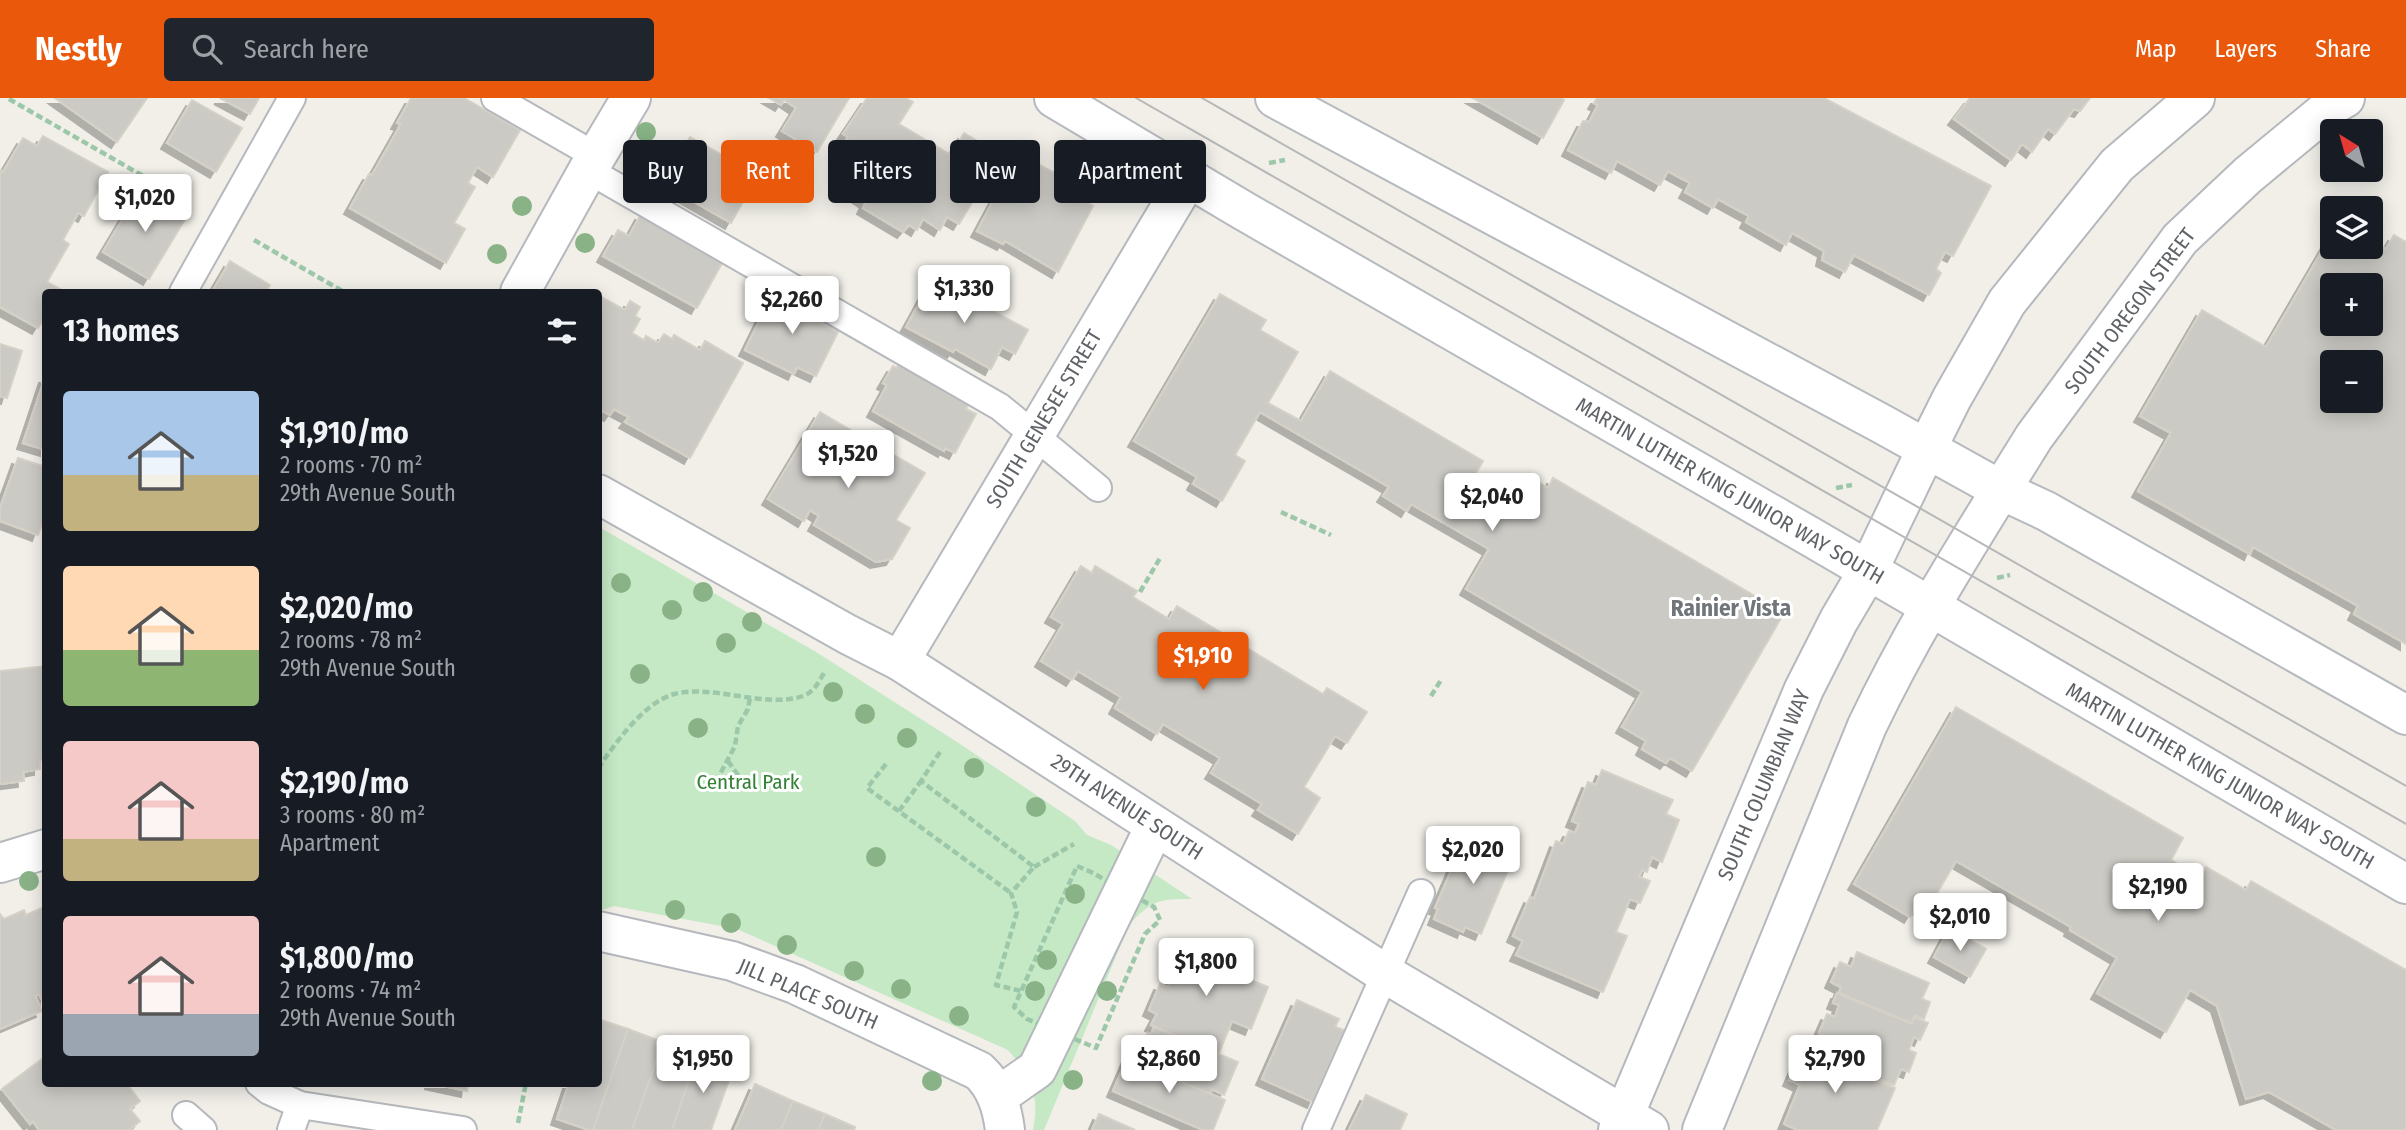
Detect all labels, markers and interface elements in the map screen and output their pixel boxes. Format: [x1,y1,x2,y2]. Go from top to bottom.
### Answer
search box [164,18,654,81]
text: Nestly [35,29,122,69]
icon: search [188,30,226,68]
text: Search here [244,34,369,65]
text: Map [2135,35,2177,63]
text: Layers [2215,35,2277,63]
text: Share [2315,35,2371,63]
north arrow [2320,119,2384,182]
map controls [2320,119,2383,413]
chip: Buy [623,140,707,203]
chip: Rent [721,140,814,203]
chip: Filters [828,140,936,203]
chip: New [950,140,1040,203]
chip: Apartment [1054,140,1206,203]
pin: $1,020 [88,174,202,234]
text: $1,020 [115,183,175,211]
button: layers [2320,196,2383,259]
street label: SOUTH OREGON STREET [2059,223,2201,399]
pin: $1,330 [907,266,1021,325]
button: + [2320,273,2383,336]
text: $1,330 [934,274,994,302]
pin: $2,260 [735,276,849,336]
text: $2,260 [761,285,823,313]
icon: filters [543,312,581,350]
text: 13 homes [63,313,179,349]
street label: SOUTH GENESEE STREET [981,325,1108,513]
button: − [2320,350,2383,413]
street label: MARTIN LUTHER KING JUNIOR WAY SOUTH [1571,392,1889,590]
text: $1,910/mo [280,415,409,451]
icon: home [119,419,203,503]
pin: $1,520 [791,430,905,490]
text: $1,520 [818,439,878,467]
text: 2 rooms · 70 m² [280,451,423,479]
pin: $2,040 [1435,474,1549,533]
text: 29th Avenue South [280,479,456,507]
text: $2,040 [1460,482,1524,510]
text: $2,020/mo [280,590,413,626]
icon: home [119,594,203,678]
district label: Rainier Vista [1671,594,1791,622]
text: 2 rooms · 78 m² [280,626,422,654]
pin: $1,910 [1146,632,1260,692]
text: $1,910 [1174,641,1232,669]
text: 29th Avenue South [280,654,456,682]
street label: MARTIN LUTHER KING JUNIOR WAY SOUTH [2061,677,2379,875]
street label: SOUTH COLUMBIAN WAY [1712,685,1816,884]
street label: 29TH AVENUE SOUTH [1046,748,1208,866]
text: $2,190/mo [280,765,409,801]
icon: home [119,769,203,853]
park label: Central Park [696,769,800,795]
text: 3 rooms · 80 m² [280,801,425,829]
pin: $2,020 [1416,826,1530,886]
text: Apartment [280,829,380,857]
text: $2,020 [1442,835,1504,863]
pin: $2,190 [2101,864,2215,923]
text: $2,190 [2129,872,2187,900]
pin: $2,010 [1903,894,2017,953]
text: $2,010 [1929,902,1991,930]
pin: $1,800 [1149,939,1263,998]
text: $1,800/mo [280,940,414,976]
icon: home [119,944,203,1028]
text: $1,800 [1175,947,1237,975]
street label: JILL PLACE SOUTH [734,953,882,1035]
text: 2 rooms · 74 m² [280,976,421,1004]
text: 29th Avenue South [280,1004,456,1032]
pin: $1,950 [646,1035,760,1095]
pin: $2,860 [1112,1035,1226,1095]
pin: $2,790 [1778,1035,1892,1095]
text: $1,950 [673,1044,733,1072]
text: $2,860 [1137,1044,1201,1072]
text: $2,790 [1804,1044,1866,1072]

